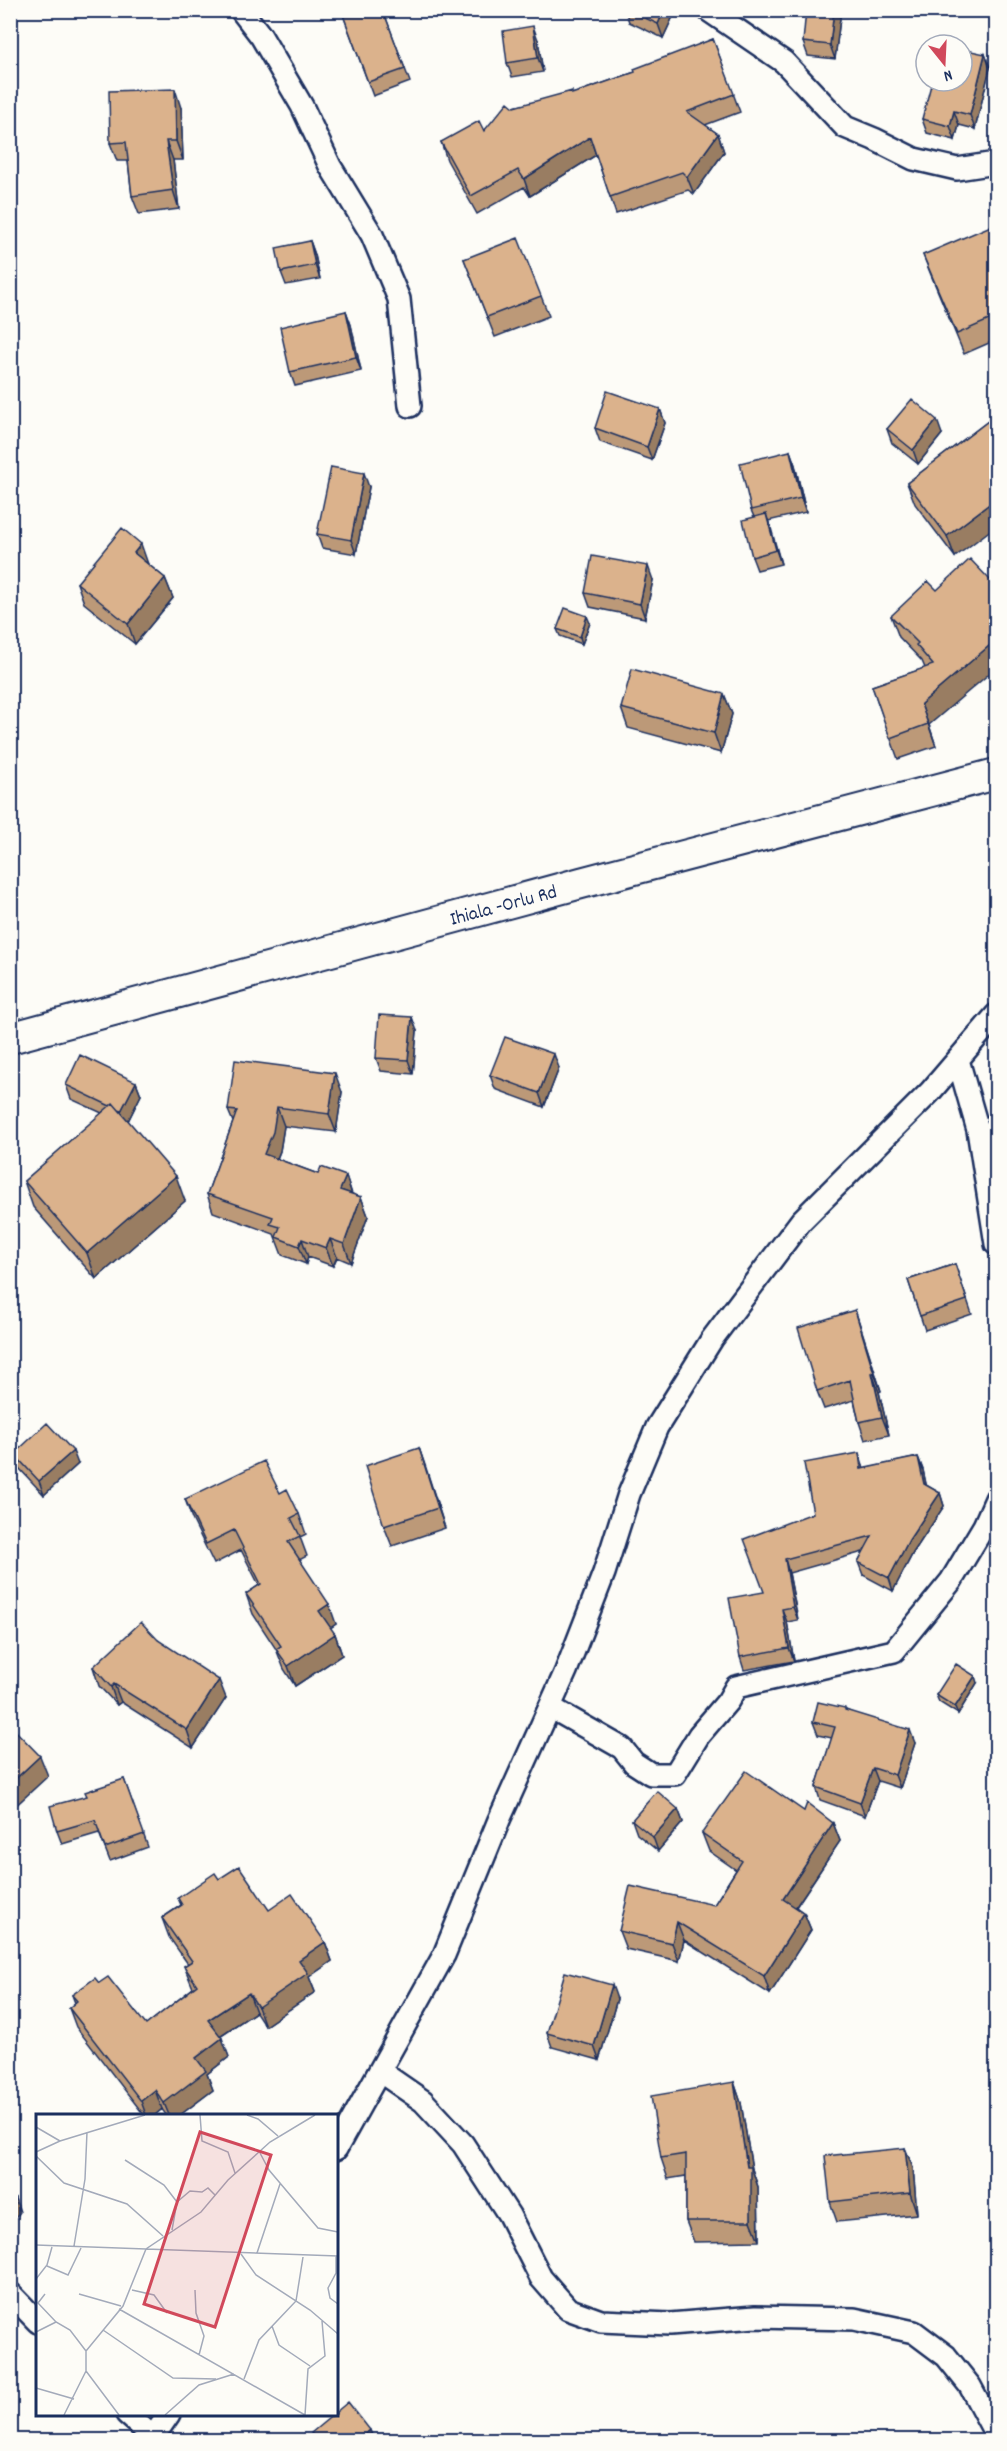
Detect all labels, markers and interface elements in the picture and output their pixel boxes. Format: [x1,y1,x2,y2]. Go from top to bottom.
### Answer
north arrow [914,33,974,93]
text: N [940,63,955,87]
street label: Ihiala -Orlu Rd [447,879,561,935]
inset map [36,2114,338,2415]

